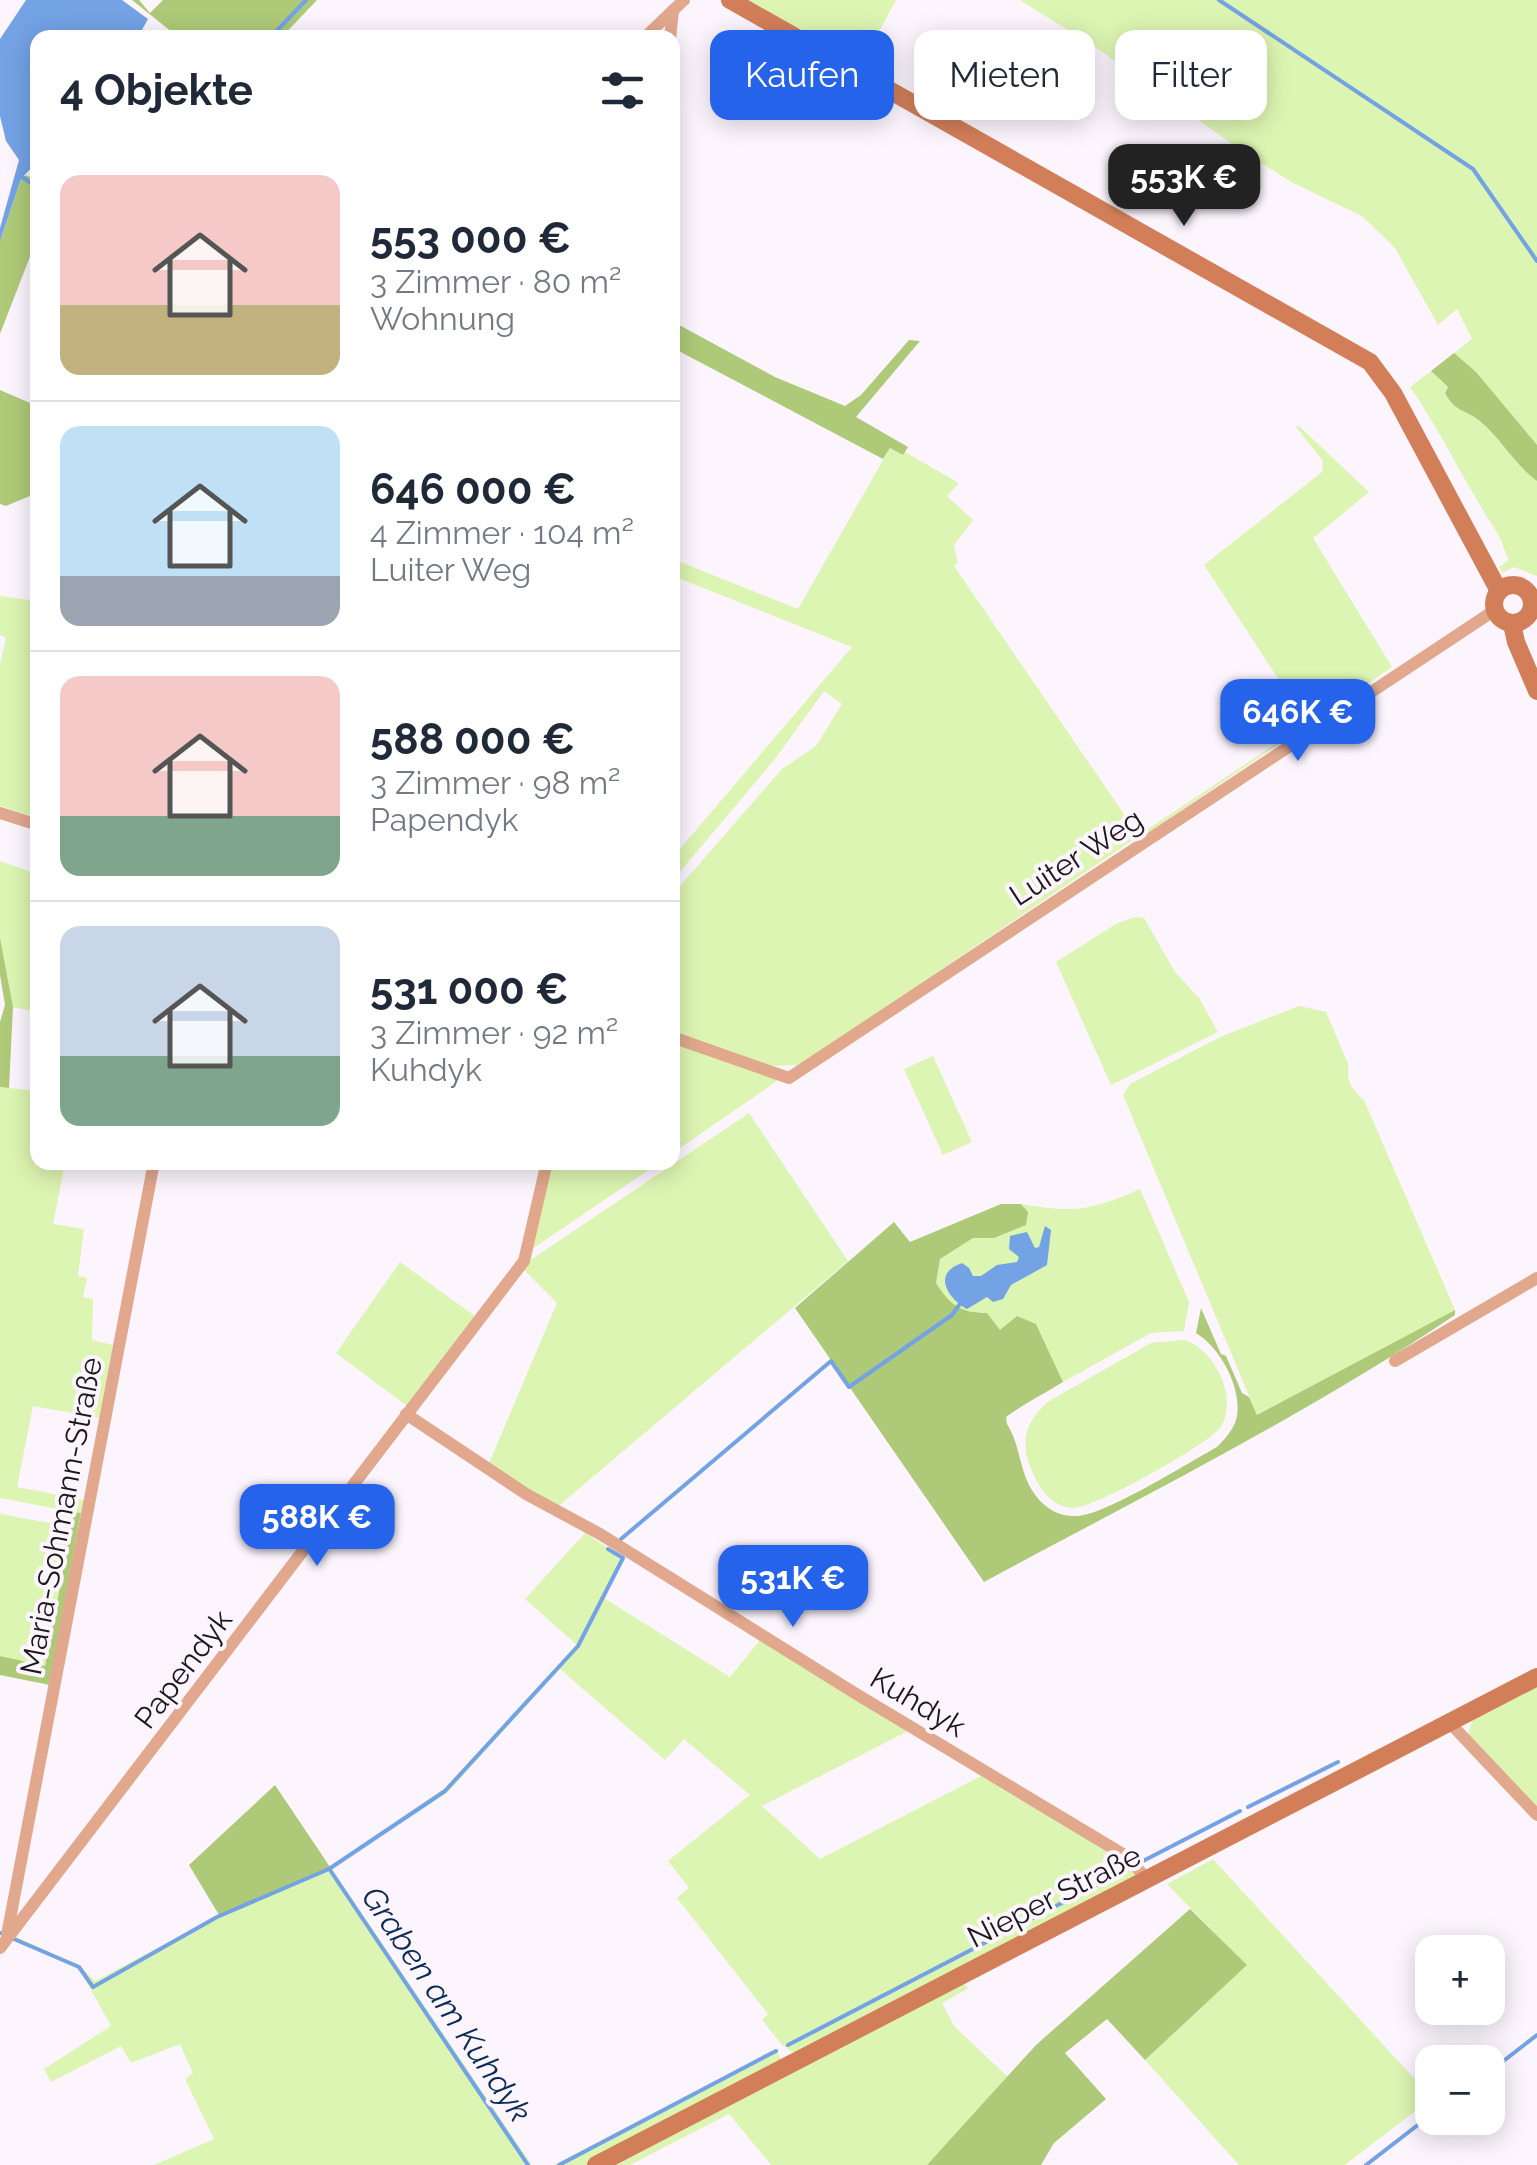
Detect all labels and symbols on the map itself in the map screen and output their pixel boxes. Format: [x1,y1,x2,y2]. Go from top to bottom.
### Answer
pin: 553K € [1103,144,1265,229]
pin: 646K € [1217,679,1379,764]
street label: Luiter Weg [1003,801,1149,913]
street label: Maria-Sohmann-Straße [13,1354,109,1678]
pin: 588K € [236,1484,398,1569]
pin: 531K € [712,1545,874,1630]
street label: Papendyk [127,1603,239,1735]
street label: Kuhdyk [864,1660,972,1744]
street label: Nieper Straße [961,1837,1147,1955]
water label: Graben am Kuhdyk [355,1879,539,2129]

